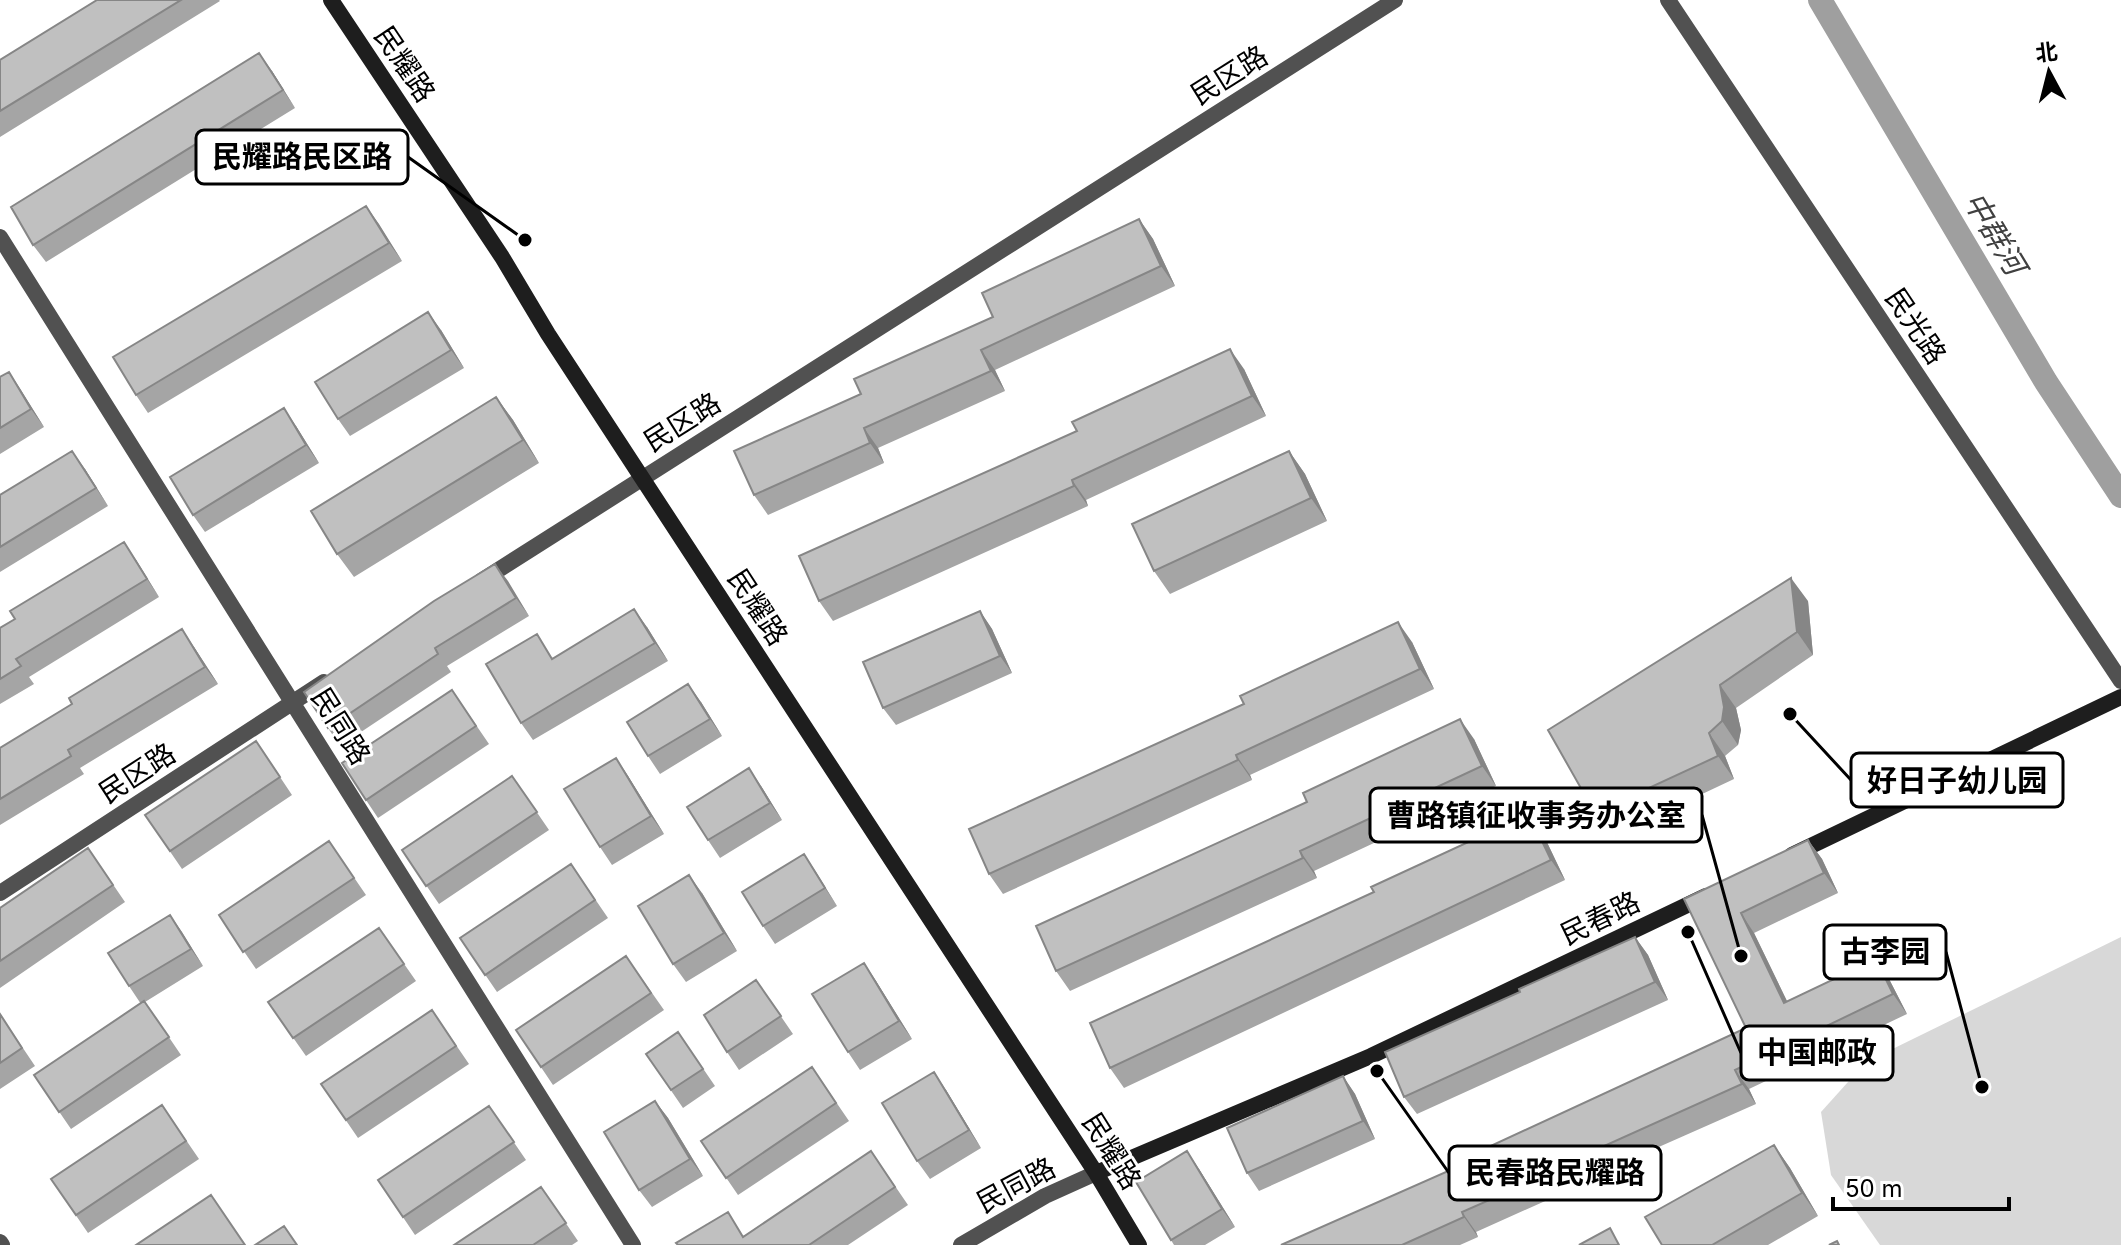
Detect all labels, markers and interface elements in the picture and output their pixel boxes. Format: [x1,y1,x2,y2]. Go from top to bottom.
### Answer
street label: 民耀路 [367,20,443,108]
north arrow [2009,32,2089,112]
street label: 民区路 [1184,38,1274,112]
text: 北 [2034,38,2059,66]
callout: 民耀路民区路 [196,130,408,184]
text: 民耀路民区路 [212,138,392,174]
water label: 中群河 [1956,185,2036,285]
street label: 民光路 [1878,282,1954,370]
street label: 民区路 [637,385,727,459]
street label: 民耀路 [721,563,795,651]
street label: 民同路 [304,681,378,771]
street label: 民区路 [93,736,181,810]
callout: 好日子幼儿园 [1851,753,2063,807]
text: 好日子幼儿园 [1867,762,2047,798]
callout: 曹路镇征收事务办公室 [1370,788,1702,842]
text: 曹路镇征收事务办公室 [1386,797,1686,833]
street label: 民春路 [1555,884,1645,952]
callout: 古李园 [1824,925,1946,979]
text: 古李园 [1840,933,1930,969]
callout: 中国邮政 [1741,1026,1893,1080]
text: 中国邮政 [1757,1034,1877,1070]
street label: 民耀路 [1075,1106,1149,1196]
callout: 民春路民耀路 [1449,1146,1661,1200]
street label: 民同路 [971,1150,1061,1220]
text: 民春路民耀路 [1465,1154,1645,1190]
scale bar [1833,1161,2009,1211]
text: 50 m [1845,1174,1903,1203]

